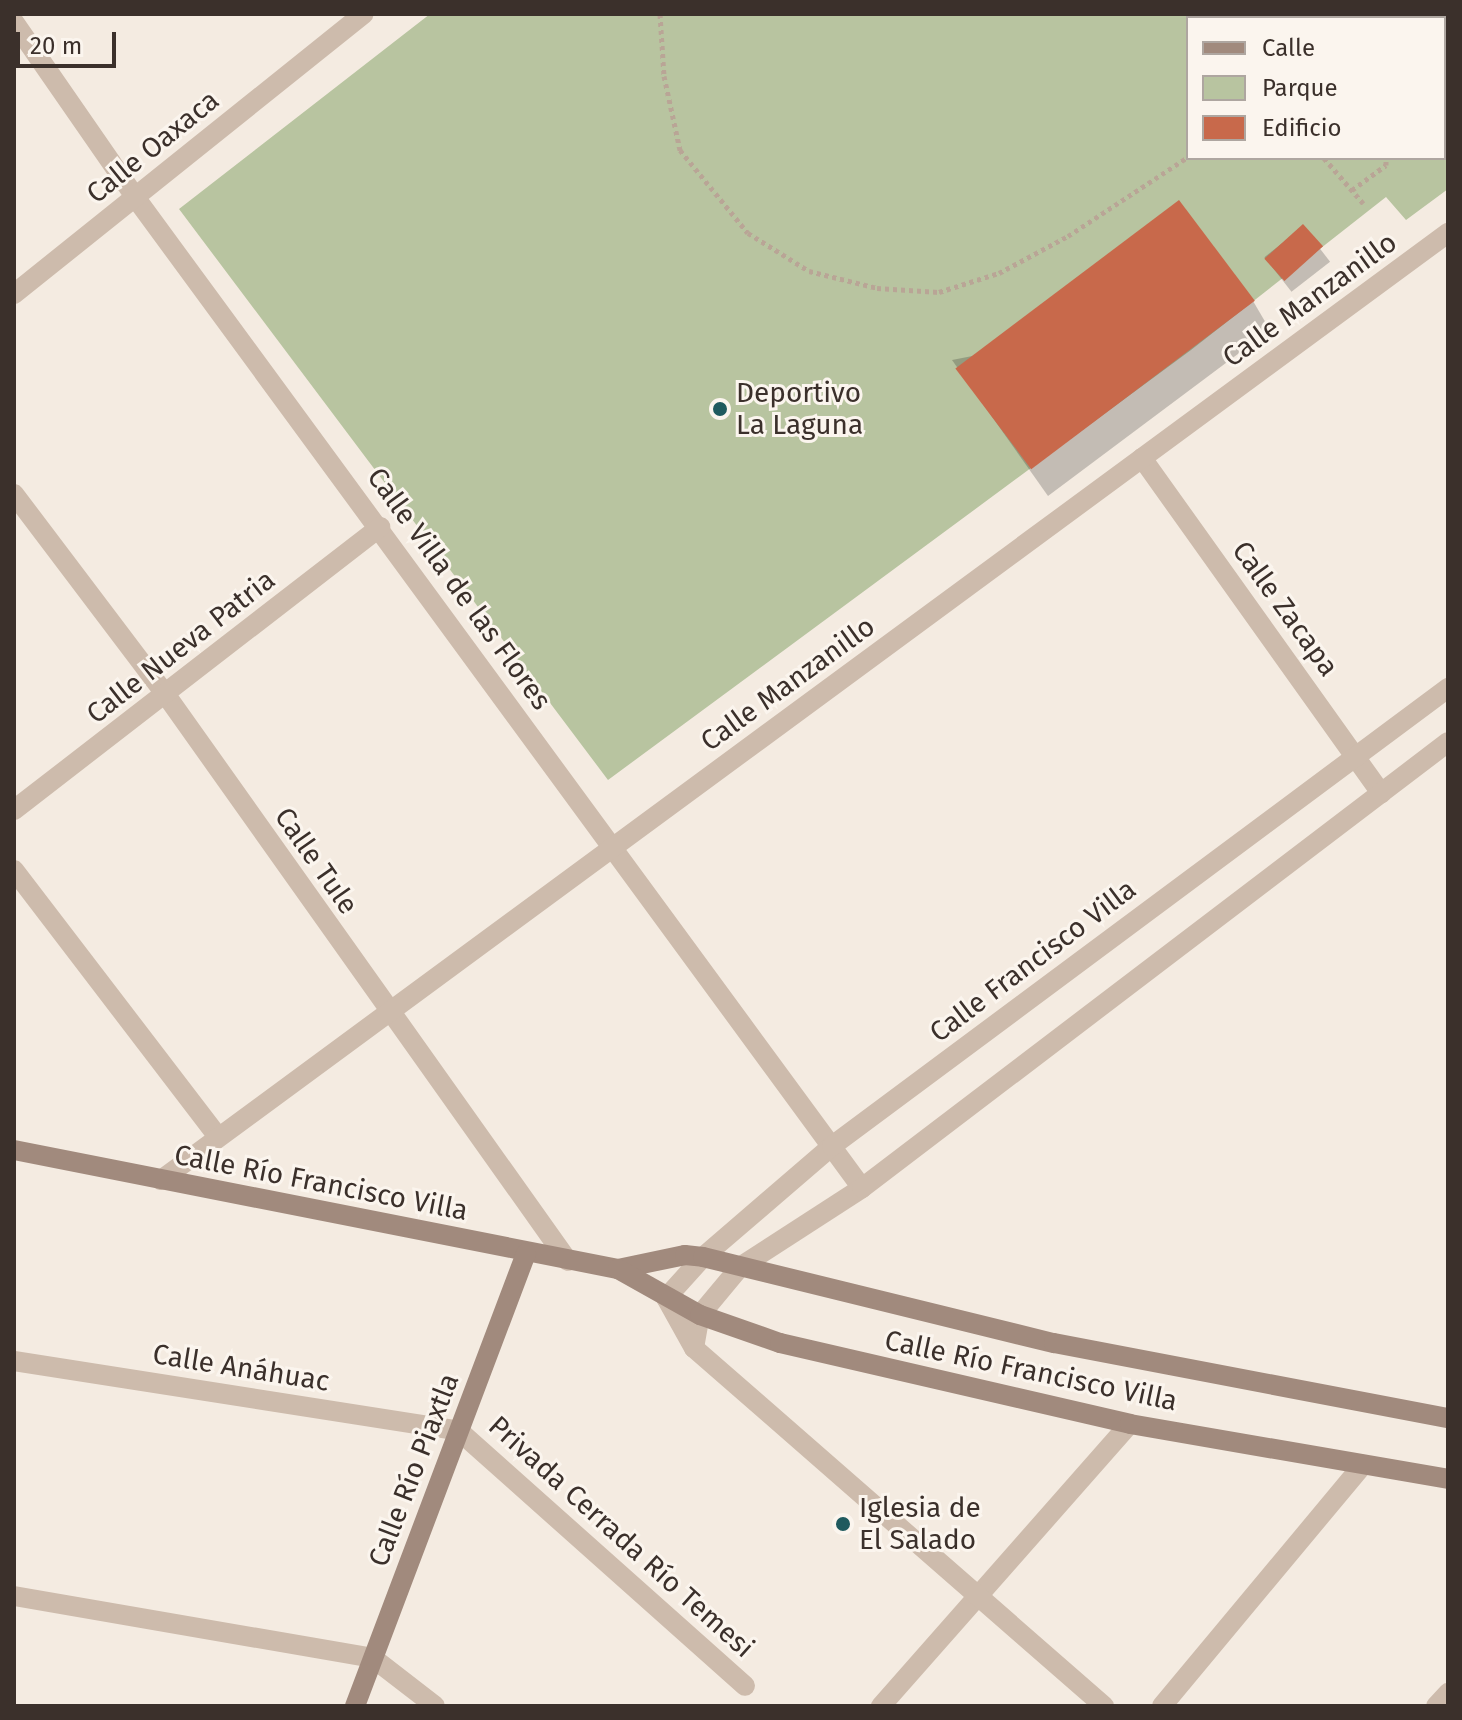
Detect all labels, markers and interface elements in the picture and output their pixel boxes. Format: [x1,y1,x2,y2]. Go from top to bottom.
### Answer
scale bar [20,16,120,66]
legend [1186,16,1446,160]
text: 20 m [30,32,82,60]
text: Calle [1262,34,1315,62]
text: Parque [1262,74,1338,102]
street label: Calle Oaxaca [80,83,226,211]
text: Edificio [1262,114,1342,142]
street label: Calle Manzanillo [1217,226,1403,374]
place label: Deportivo La Laguna [736,376,863,442]
marker: Deportivo La Laguna [711,400,729,418]
street label: Calle Villa de las Flores [360,461,558,717]
street label: Calle Zacapa [1225,535,1345,683]
street label: Calle Nueva Patria [80,563,282,731]
street label: Calle Manzanillo [695,610,881,758]
street label: Calle Tule [267,801,365,921]
street label: Calle Francisco Villa [923,873,1143,1049]
street label: Calle Río Francisco Villa [172,1138,470,1228]
street label: Calle Río Francisco Villa [882,1324,1180,1418]
street label: Calle Anáhuac [150,1337,332,1399]
street label: Calle Río Piaxtla [362,1369,466,1571]
street label: Privada Cerrada Río Temesi [482,1409,760,1665]
place label: Iglesia de El Salado [859,1491,981,1557]
marker: Iglesia de El Salado [834,1515,852,1533]

